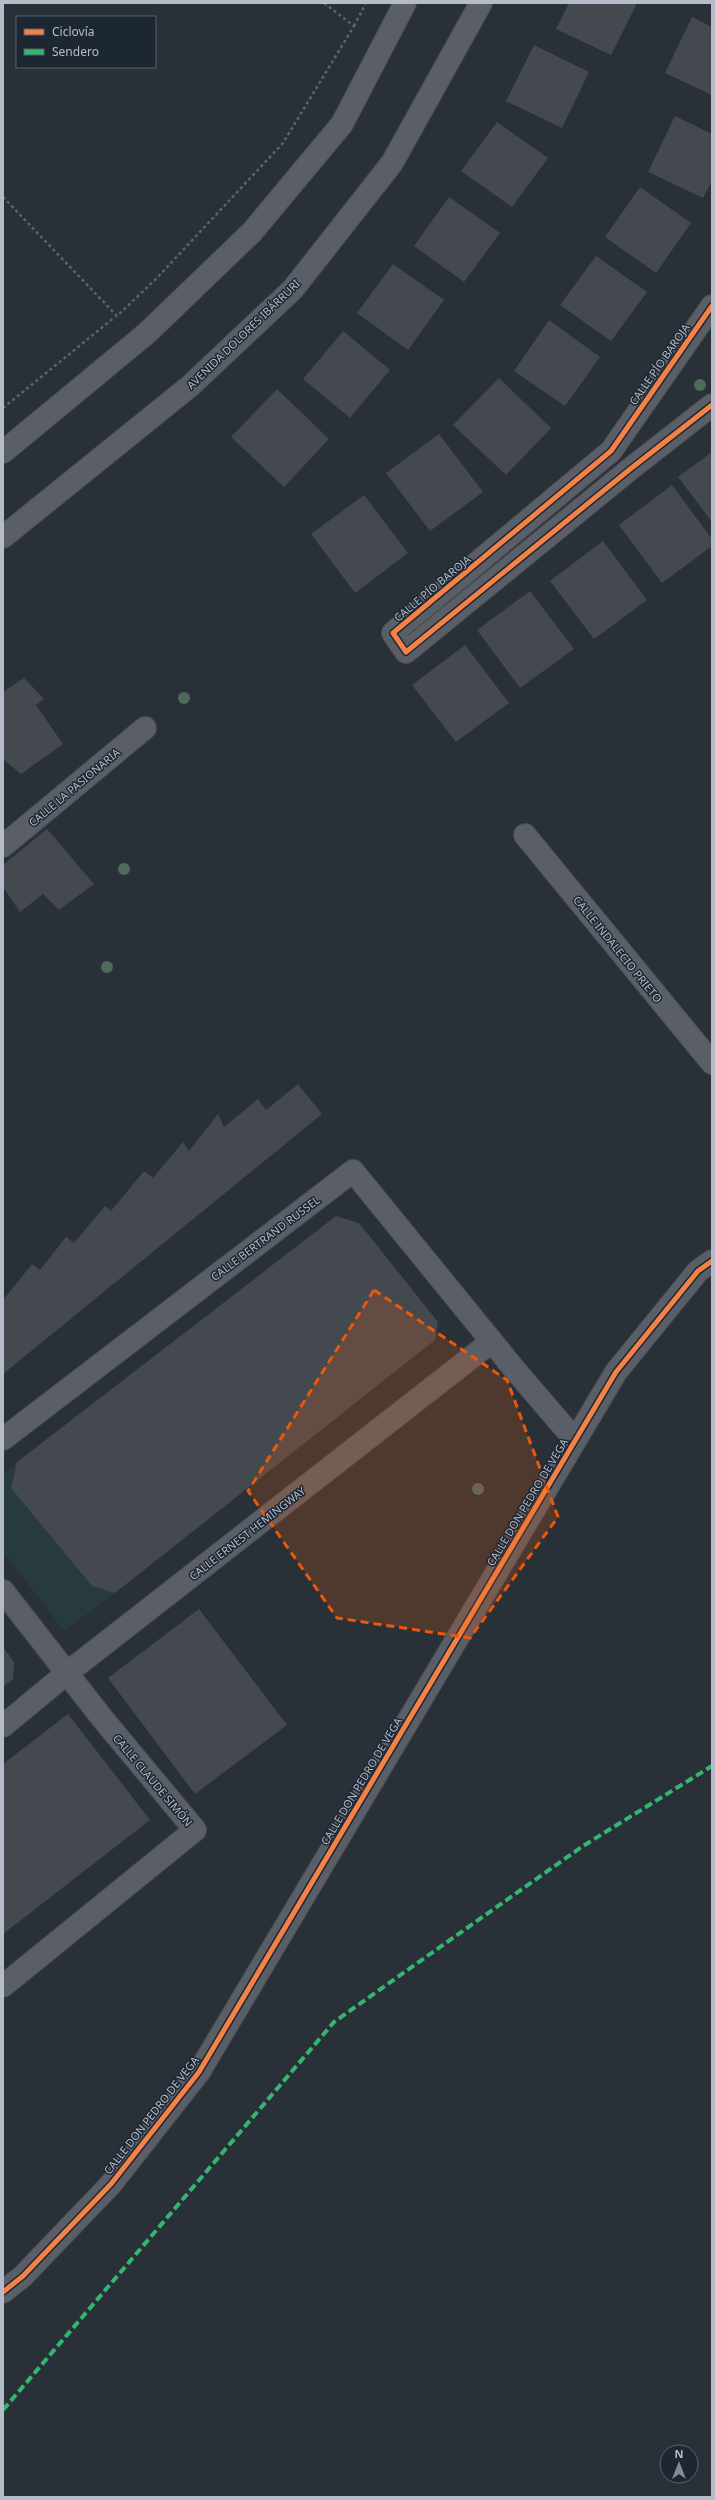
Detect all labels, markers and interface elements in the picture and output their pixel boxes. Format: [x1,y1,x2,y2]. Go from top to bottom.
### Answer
legend [16,16,156,68]
text: Ciclovía [52,23,94,40]
text: Sendero [52,43,99,60]
street label: AVENIDA DOLORES IBÁRRURI [183,276,303,392]
street label: CALLE PÍO BAROJA [625,320,693,408]
street label: CALLE PÍO BAROJA [390,551,474,625]
street label: CALLE LA PASIONARIA [25,744,123,830]
street label: CALLE INDALECIO PRIETO [570,892,666,1006]
street label: CALLE BERTRAND RUSSEL [208,1192,323,1284]
street label: CALLE DON PEDRO DE VEGA [483,1435,572,1569]
street label: CALLE ERNEST HEMINGWAY [186,1482,309,1583]
street label: CALLE DON PEDRO DE VEGA [317,1714,406,1848]
street label: CALLE CLAUDE SIMÓN [110,1731,196,1829]
street label: CALLE DON PEDRO DE VEGA [100,2052,203,2177]
north arrow [659,2444,699,2484]
text: N [675,2446,683,2461]

